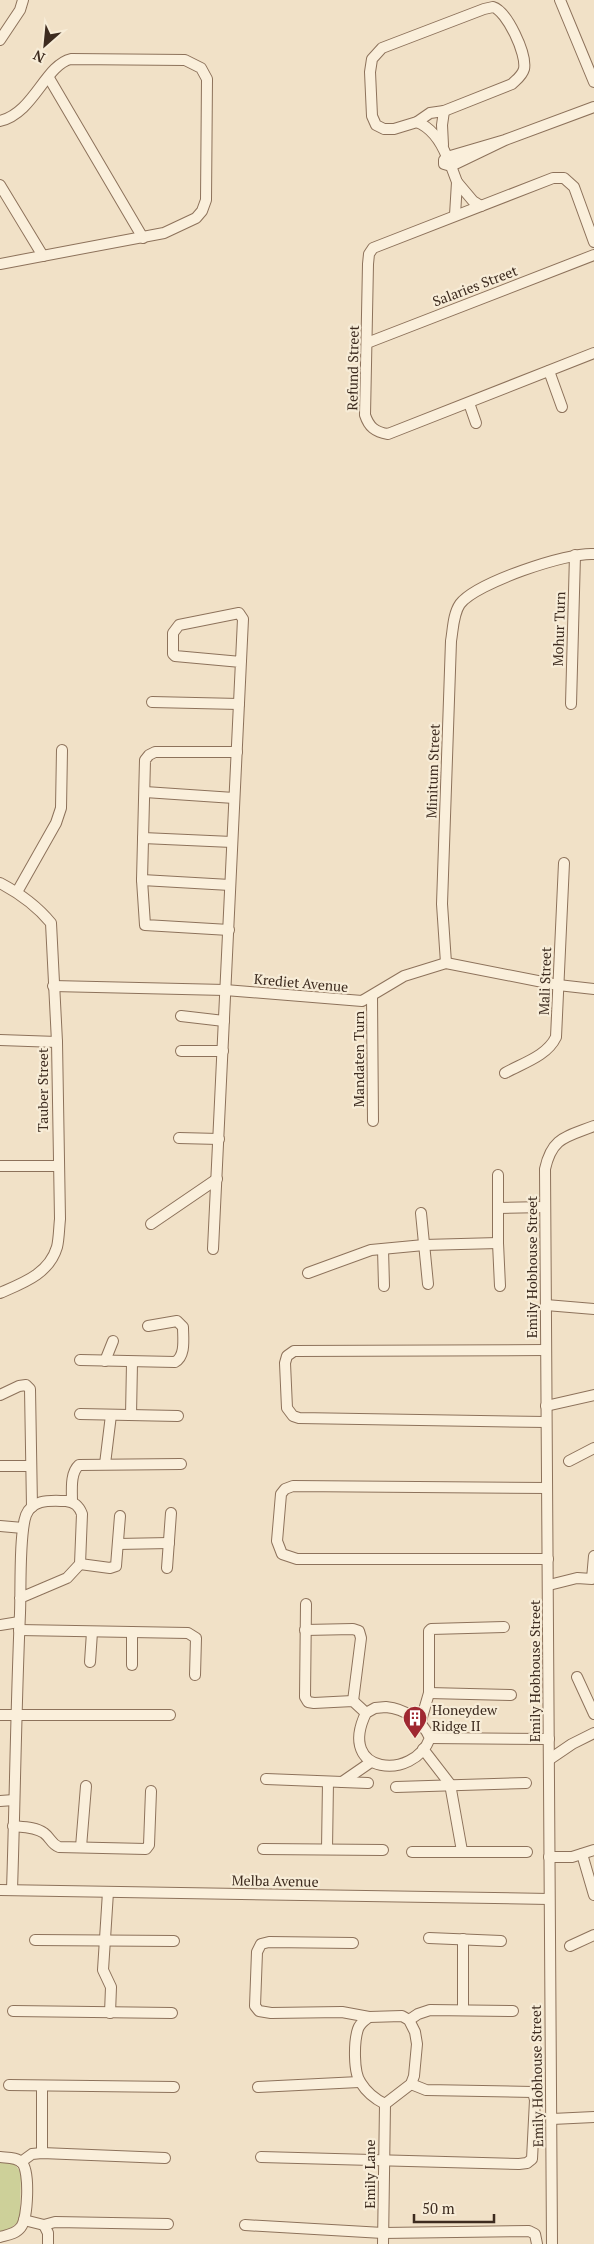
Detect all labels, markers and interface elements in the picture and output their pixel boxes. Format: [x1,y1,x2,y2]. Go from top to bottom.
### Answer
north arrow [20,20,70,70]
text: N [29,46,48,68]
street label: Salaries Street [430,260,521,310]
street label: Refund Street [342,324,363,411]
street label: Mohur Turn [548,591,569,667]
street label: Minitum Street [421,722,444,819]
street label: Mali Street [534,946,555,1015]
street label: Krediet Avenue [253,969,349,996]
street label: Mandaten Turn [349,1010,368,1107]
street label: Tauber Street [33,1047,52,1132]
street label: Emily Hobhouse Street [522,1195,541,1338]
street label: Emily Hobhouse Street [525,1599,544,1742]
place label: Honeydew Ridge II [432,1700,498,1735]
building icon: Honeydew Ridge II [402,1705,428,1739]
street label: Melba Avenue [231,1870,319,1891]
street label: Emily Hobhouse Street [526,2004,547,2147]
street label: Emily Lane [360,2139,379,2209]
scale bar [414,2192,494,2224]
text: 50 m [422,2198,455,2218]

